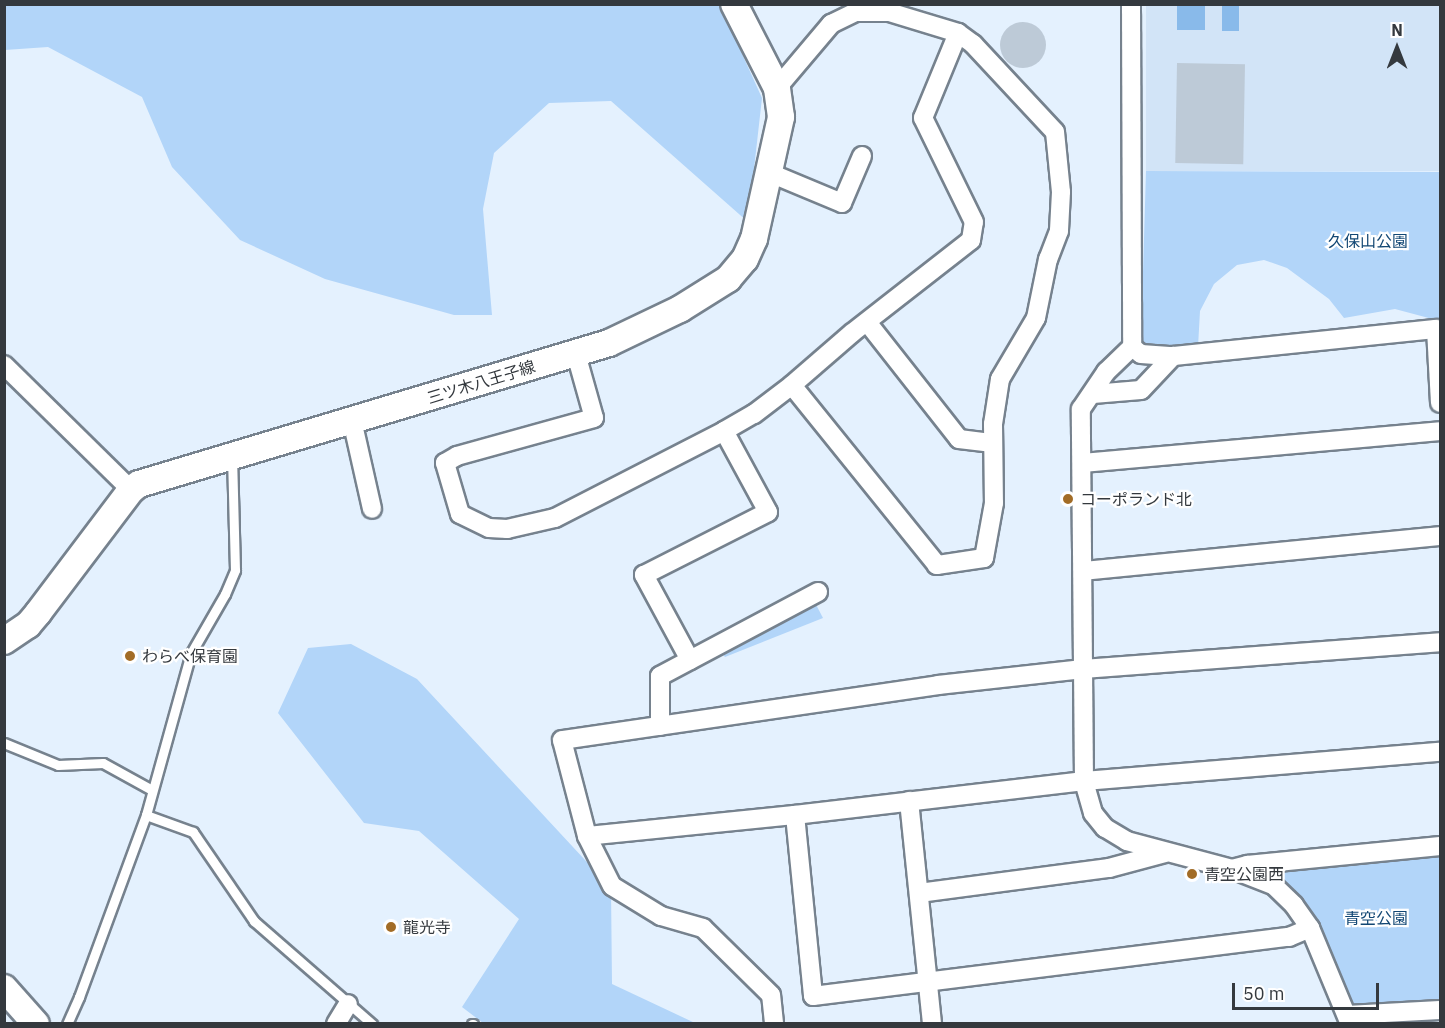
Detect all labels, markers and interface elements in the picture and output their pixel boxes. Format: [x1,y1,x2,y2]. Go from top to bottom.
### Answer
north arrow [1367,18,1427,78]
text: N [1391,20,1403,40]
park label: 久保山公園 [1328,231,1408,251]
street label: 三ツ木八王子線 [425,356,537,408]
place label: コーポランド北 [1080,489,1192,509]
marker: コーポランド北 [1061,492,1075,506]
place label: わらべ保育園 [142,646,238,666]
marker: わらべ保育園 [123,649,137,663]
place label: 青空公園西 [1204,864,1284,884]
marker: 青空公園西 [1185,867,1199,881]
park label: 青空公園 [1344,908,1408,928]
place label: 龍光寺 [403,917,451,937]
marker: 龍光寺 [384,920,398,934]
scale bar [1235,971,1382,1009]
text: 50 m [1243,982,1285,1005]

